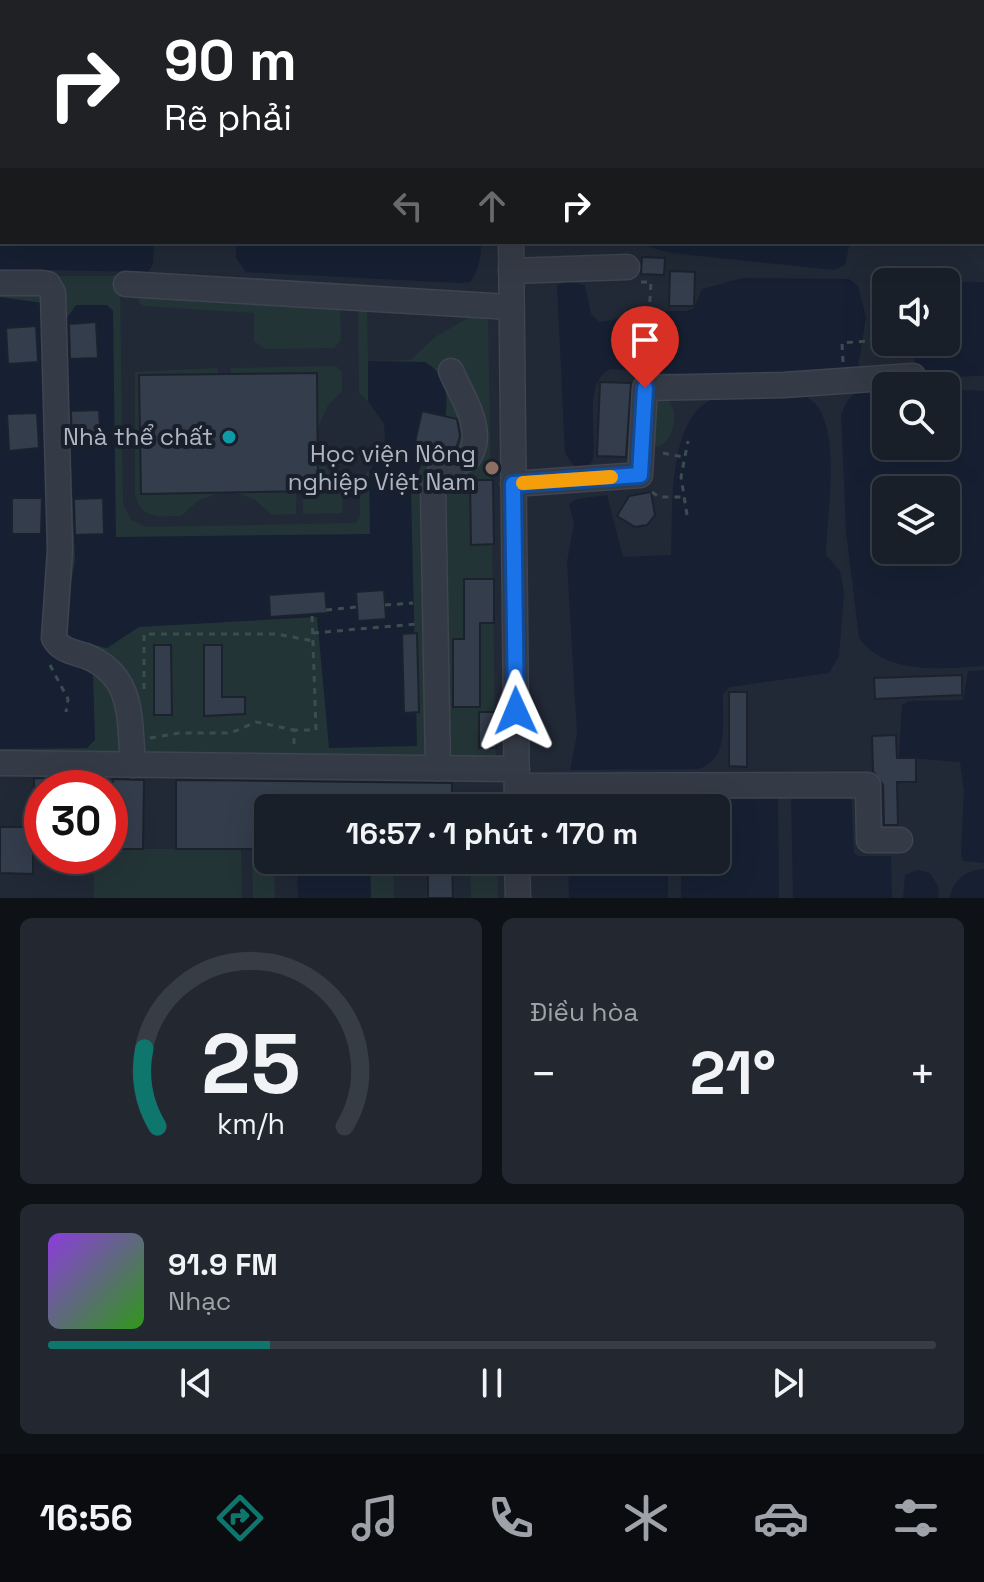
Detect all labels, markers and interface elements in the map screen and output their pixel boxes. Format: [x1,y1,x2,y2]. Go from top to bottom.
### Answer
text: 90 m [164,25,297,96]
icon: right [32,32,136,136]
text: Rẽ phải [164,95,292,141]
icon: left [386,184,430,228]
icon: ahead [470,184,514,228]
icon: right [554,184,598,228]
map controls [872,268,960,564]
button: sound [872,268,960,356]
pin [611,306,679,388]
icon: arrive [623,318,667,362]
button: search [872,372,960,460]
place label: Nhà thể chất [63,421,213,452]
marker: Nhà thể chất [220,428,238,446]
place label: Học viện Nông nghiệp Việt Nam [288,438,476,497]
marker: Học viện Nông nghiệp Việt Nam [483,459,501,477]
button: layers [872,476,960,564]
position arrow [474,669,558,753]
speed limit sign: 30 [24,770,128,874]
text: 16:57 · 1 phút · 170 m [346,814,638,853]
text: Điều hòa [530,995,639,1029]
text: 25 [201,1011,301,1117]
text: 21° [690,1035,776,1112]
text: − [530,1046,557,1102]
text: + [909,1046,936,1102]
text: km/h [217,1106,285,1142]
text: 91.9 FM [168,1245,278,1284]
text: Nhạc [168,1284,231,1318]
icon: previous [174,1361,218,1405]
icon: pause [470,1361,514,1405]
icon: next [766,1361,810,1405]
icon: directions [212,1490,268,1546]
icon: music [347,1490,403,1546]
icon: phone [483,1490,539,1546]
icon: climate [618,1490,674,1546]
icon: car [753,1490,809,1546]
icon: filters [888,1490,944,1546]
text: 16:56 [40,1495,133,1541]

